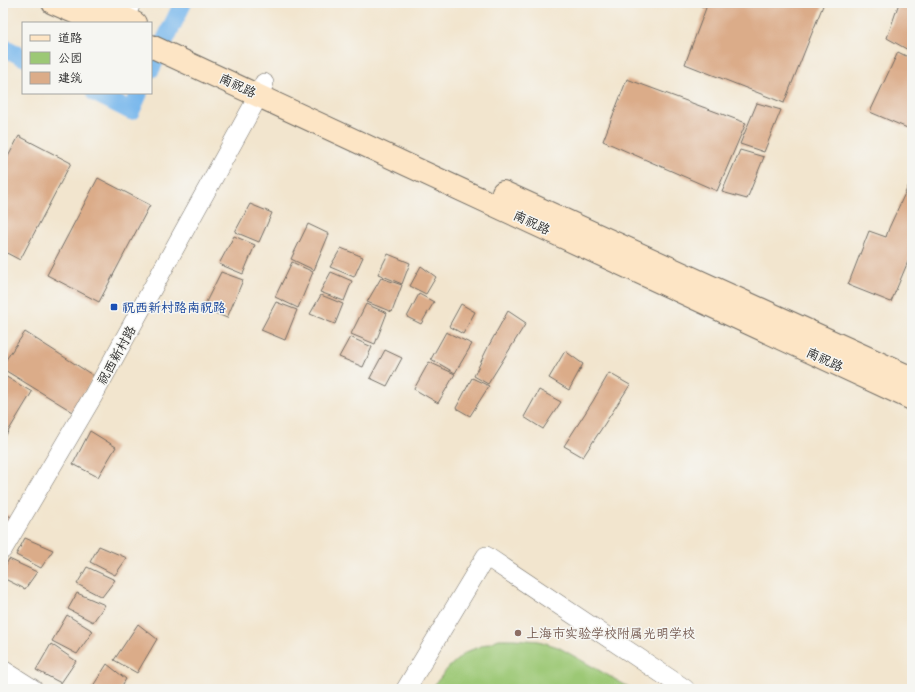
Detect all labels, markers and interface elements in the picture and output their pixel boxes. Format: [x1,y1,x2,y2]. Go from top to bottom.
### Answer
legend [22,22,152,94]
text: 道路 [58,29,82,48]
text: 公园 [58,49,82,68]
text: 建筑 [58,69,82,88]
street label: 南祝路 [215,69,259,104]
street label: 南祝路 [509,206,553,241]
place label: 祝西新村路南祝路 [122,298,226,319]
marker: 祝西新村路南祝路 [109,302,119,312]
street label: 祝西新村路 [92,322,142,389]
street label: 南祝路 [802,343,846,378]
place label: 上海市实验学校附属光明学校 [526,624,695,645]
marker: 上海市实验学校附属光明学校 [513,628,523,638]

